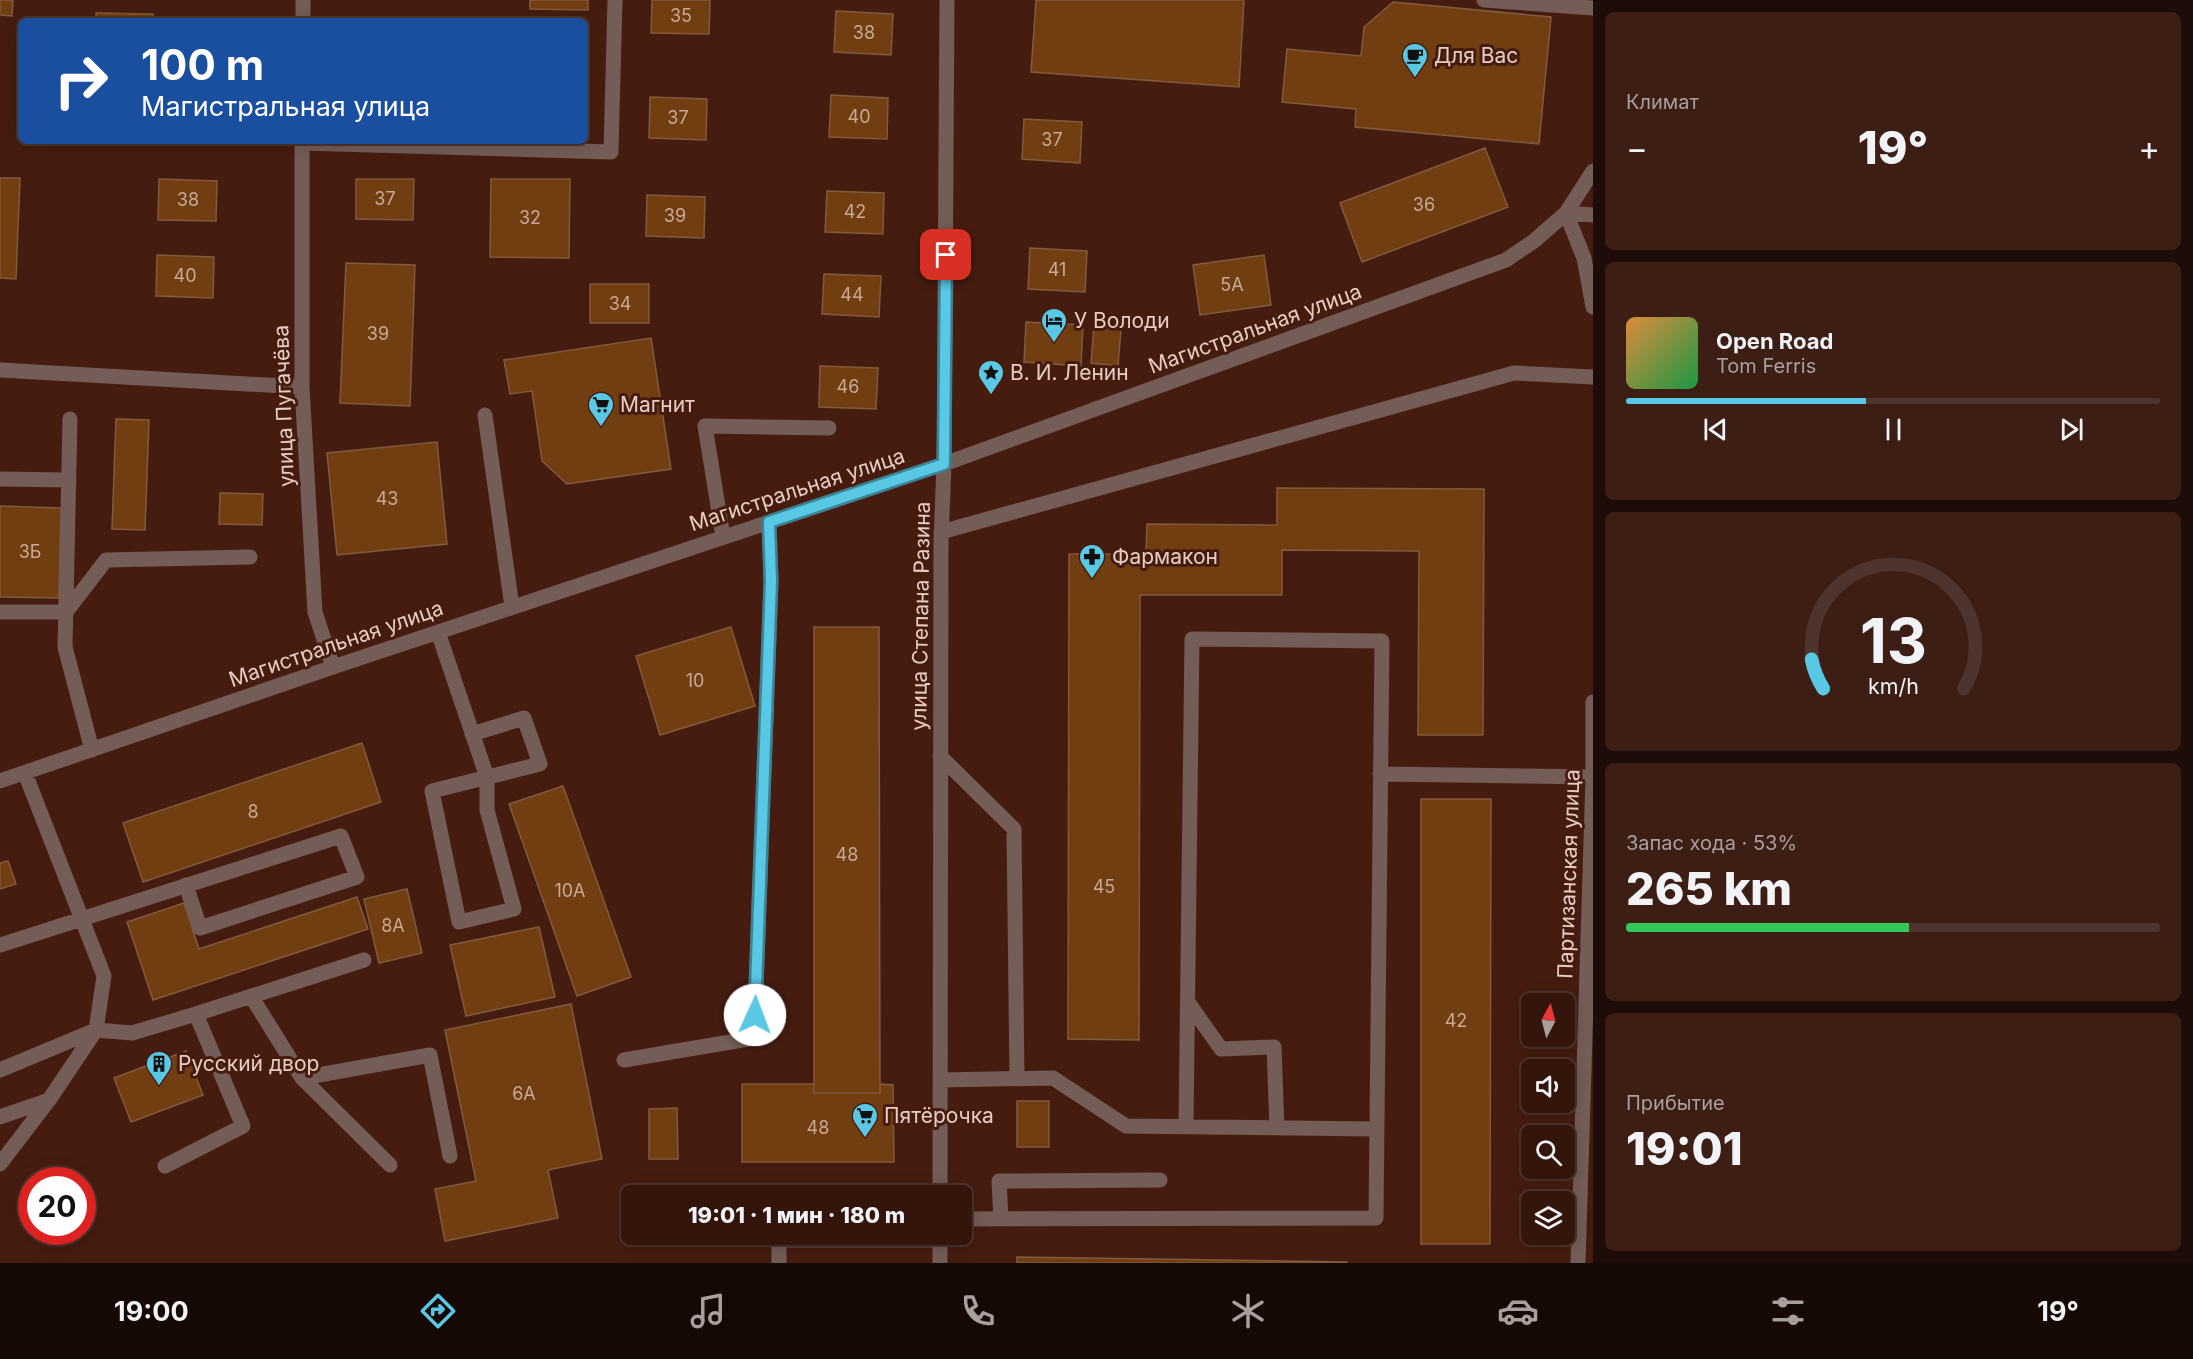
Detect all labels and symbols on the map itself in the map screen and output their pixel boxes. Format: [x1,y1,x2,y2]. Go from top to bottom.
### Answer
house number: 35 [670,5,692,26]
house number: 38 [853,22,875,43]
cafe icon: Для Вас [1400,41,1430,79]
place label: Для Вас [1434,43,1518,68]
house number: 40 [848,106,870,127]
house number: 37 [667,107,689,128]
house number: 37 [1041,129,1063,150]
house number: 37 [374,188,396,209]
house number: 38 [177,189,199,210]
house number: 36 [1413,194,1435,215]
house number: 42 [844,201,866,222]
house number: 39 [664,205,686,226]
house number: 32 [519,207,541,228]
pin [920,229,971,280]
house number: 41 [1048,259,1066,280]
house number: 40 [174,265,196,286]
house number: 5А [1220,274,1244,295]
street label: Магистральная улица [1145,278,1365,379]
house number: 44 [840,284,864,305]
house number: 34 [609,293,631,314]
hotel icon: У Володи [1039,306,1069,344]
place label: У Володи [1074,308,1170,333]
house number: 39 [367,323,389,344]
street label: улица Пугачёва [268,325,299,487]
place icon: В. И. Ленин [976,358,1006,396]
place label: В. И. Ленин [1010,360,1129,385]
house number: 46 [837,376,859,397]
supermarket icon: Магнит [586,390,616,428]
place label: Магнит [620,392,695,417]
street label: Магистральная улица [686,443,908,536]
house number: 43 [376,488,398,509]
street label: улица Степана Разина [906,501,935,731]
house number: 3Б [19,541,41,562]
pharmacy icon: Фармакон [1077,542,1107,580]
place label: Фармакон [1112,544,1218,569]
street label: Магистральная улица [225,595,446,692]
house number: 10 [686,670,704,691]
street label: Партизанская улица [1552,769,1585,979]
house number: 8 [247,801,259,822]
house number: 48 [836,844,858,865]
house number: 45 [1093,876,1115,897]
house number: 10А [554,880,586,901]
house number: 8А [381,915,405,936]
position arrow [723,983,787,1047]
north arrow [1521,993,1575,1047]
house number: 42 [1445,1010,1467,1031]
building icon: Русский двор [144,1049,174,1087]
place label: Русский двор [178,1051,319,1076]
house number: 6А [512,1083,536,1104]
supermarket icon: Пятёрочка [850,1101,880,1139]
place label: Пятёрочка [884,1103,994,1128]
house number: 48 [807,1117,829,1138]
speed limit sign: 20 [18,1167,96,1245]

